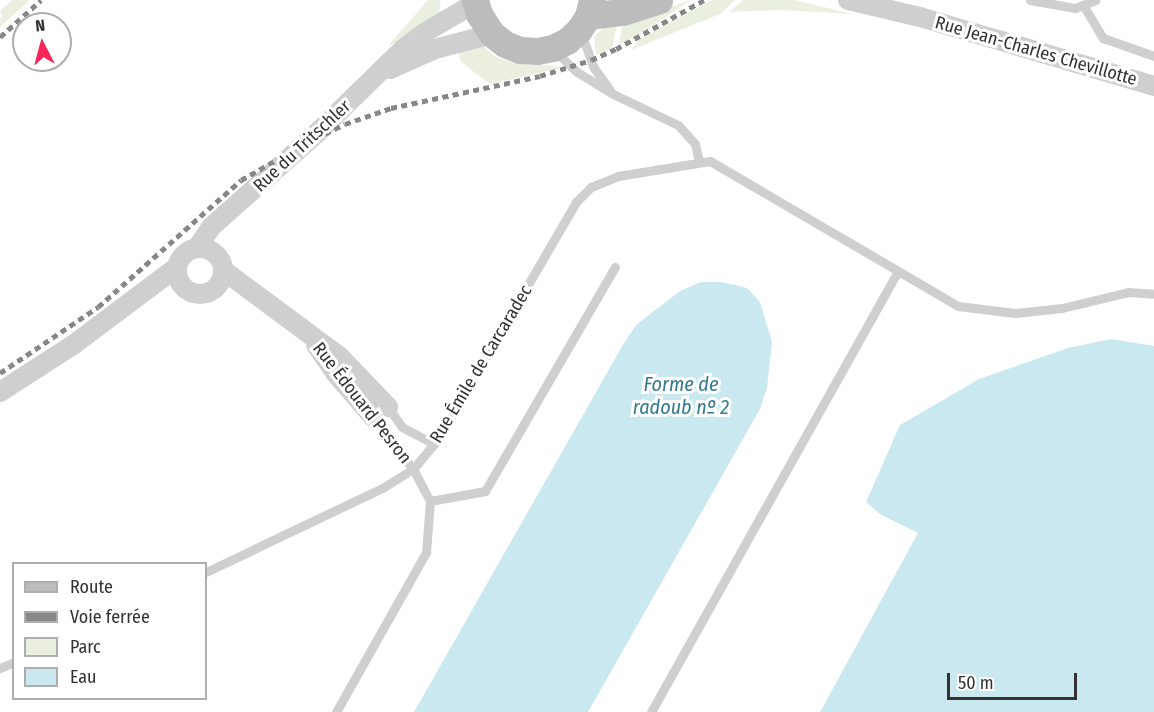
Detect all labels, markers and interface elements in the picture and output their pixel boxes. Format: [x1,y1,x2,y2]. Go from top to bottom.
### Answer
north arrow [12,12,72,72]
street label: Rue Jean-Charles Chevillotte [933,12,1139,90]
text: N [35,16,46,36]
street label: Rue du Tritschler [249,96,355,196]
street label: Rue Émile de Carcaradec [425,281,537,447]
street label: Rue Édouard Pesron [308,338,416,468]
water label: Forme de radoub nº 2 [633,372,729,419]
legend [12,562,207,700]
text: Route [70,576,113,598]
text: Voie ferrée [70,606,150,628]
text: Parc [70,636,101,658]
scale bar [950,661,1080,699]
text: Eau [70,666,96,688]
text: 50 m [958,672,994,694]

